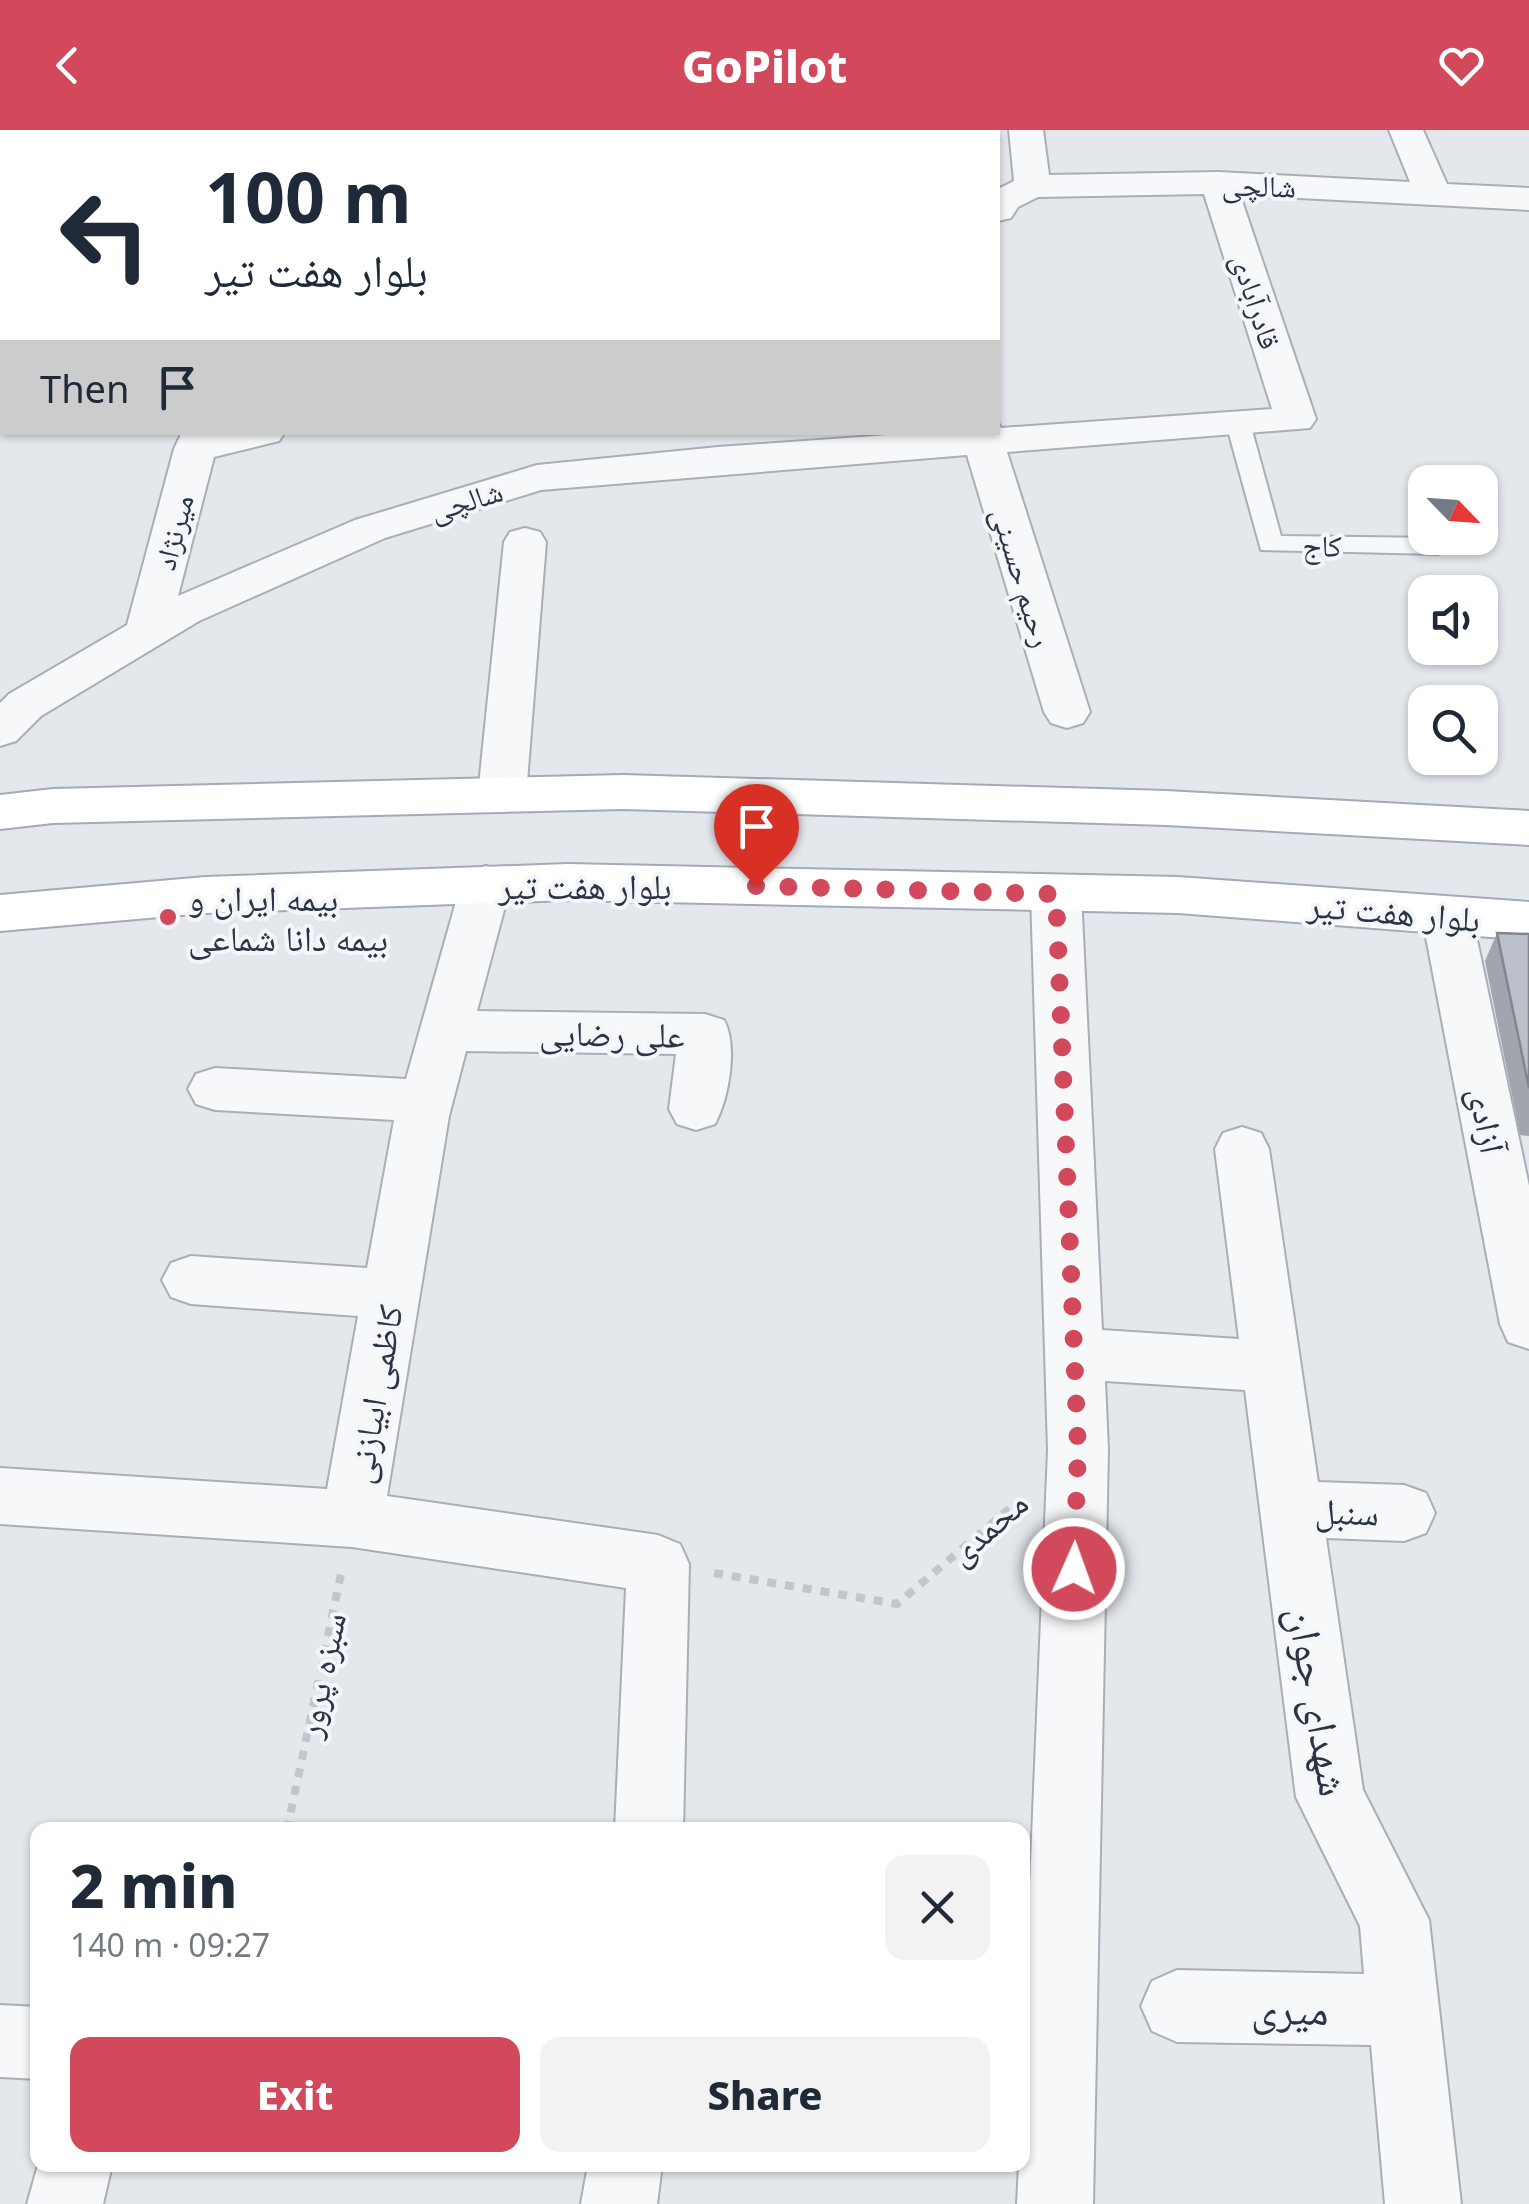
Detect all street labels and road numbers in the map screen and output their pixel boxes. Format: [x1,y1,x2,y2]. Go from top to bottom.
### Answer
street label: شالچی [1221,163,1297,207]
street label: قادرآبادی [1222,248,1292,354]
street label: شالچی [424,470,508,530]
street label: میرنژاد [143,490,203,574]
street label: رحیم حسینی [981,502,1064,652]
street label: کاج [1302,524,1342,566]
street label: بلوار هفت تیر [497,862,672,909]
street label: بلوار هفت تیر [1305,880,1482,942]
street label: علی رضایی [539,1008,685,1058]
street label: آزادی [1459,1083,1518,1158]
street label: کاظمی ابیازنی [335,1301,413,1487]
street label: محمدی [937,1479,1037,1575]
street label: سنبل [1314,1486,1380,1536]
street label: شهدای جوان [1275,1602,1365,1800]
street label: سبزه پرور [284,1608,356,1743]
street label: میری [1251,1979,1329,2037]

